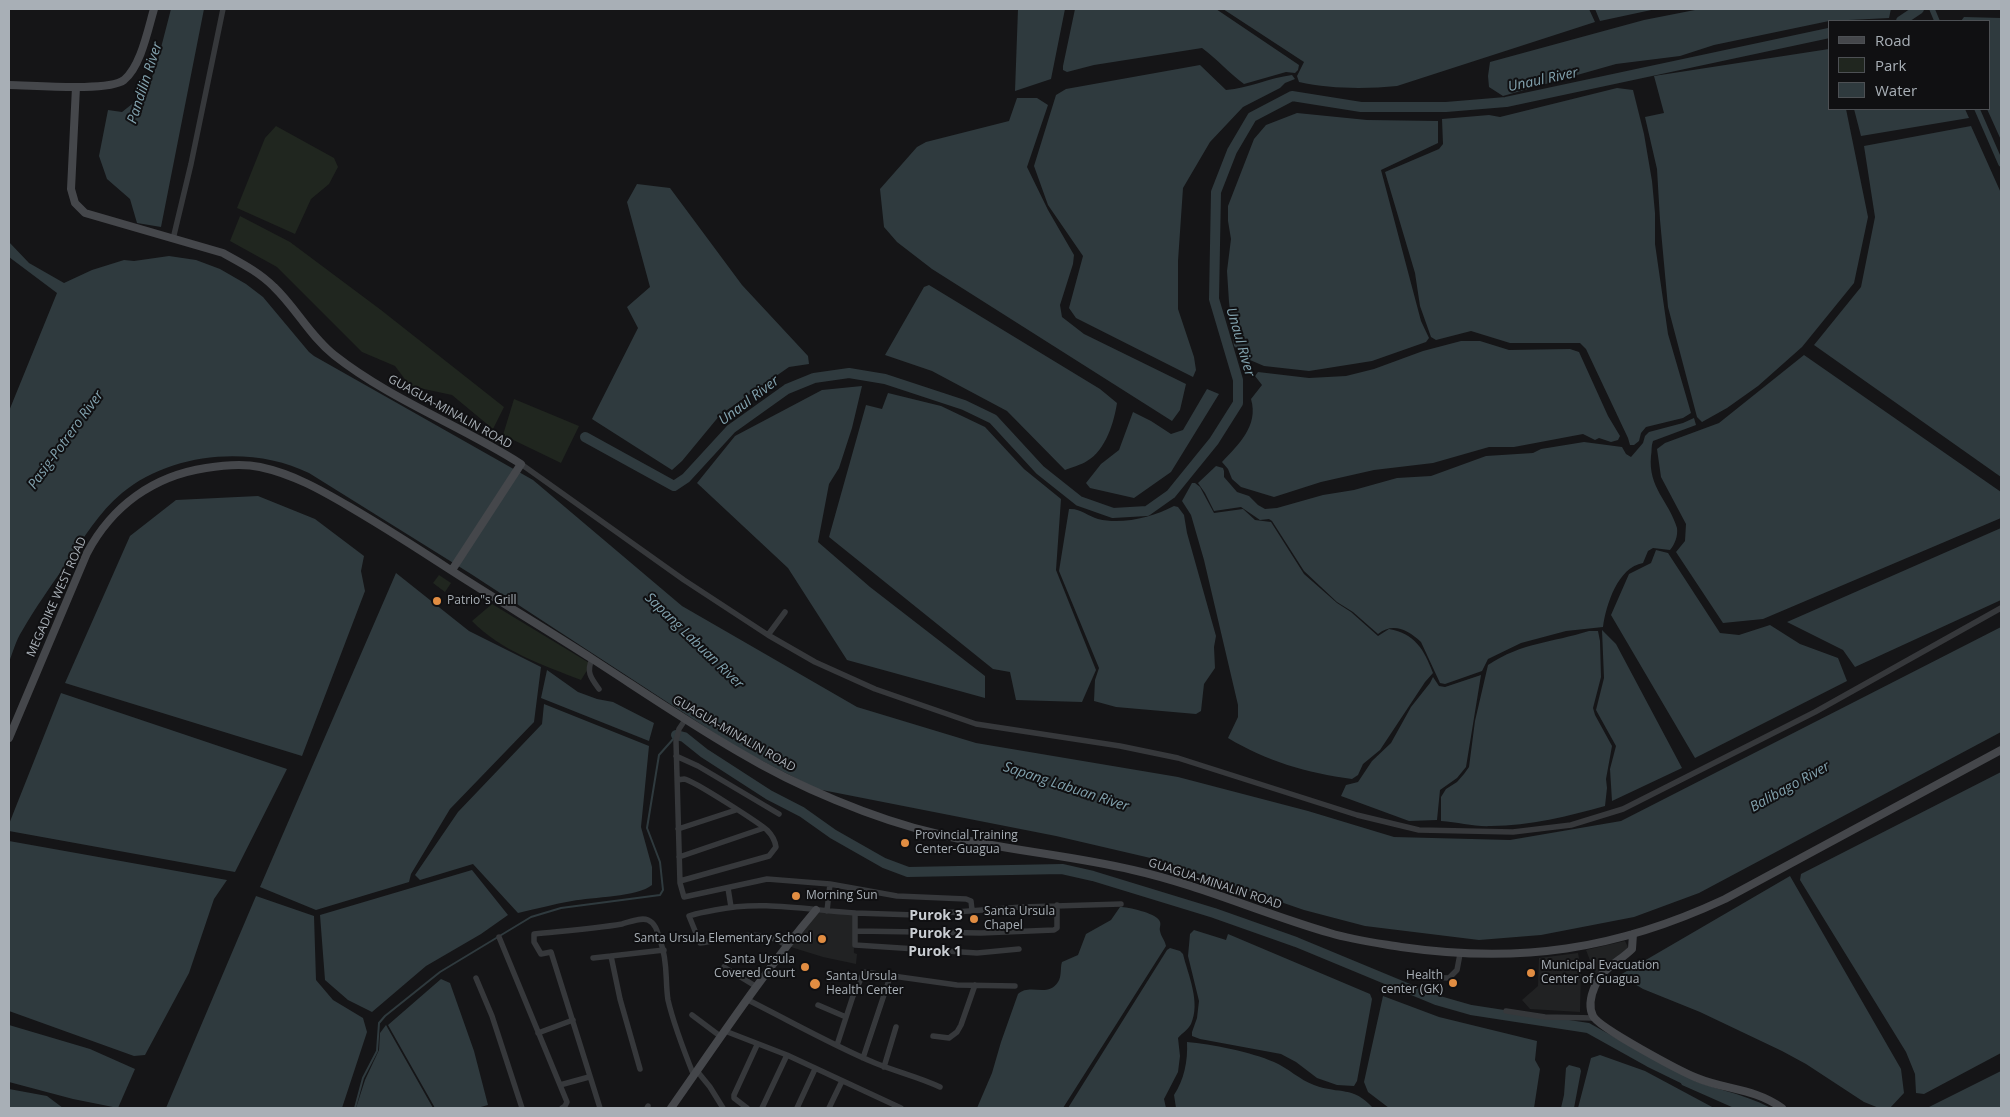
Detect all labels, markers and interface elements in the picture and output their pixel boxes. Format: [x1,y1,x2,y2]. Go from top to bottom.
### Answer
legend [1828,20,1990,110]
text: Road [1875,30,1911,50]
water label: Pandilin River [124,40,166,126]
text: Park [1875,55,1906,75]
water label: Unaul River [1506,64,1580,96]
text: Water [1875,80,1917,100]
water label: Unaul River [1222,305,1258,379]
street label: GUAGUA-MINALIN ROAD [385,372,515,452]
water label: Unaul River [716,373,782,429]
water label: Pasig-Potrero River [25,388,107,492]
street label: MEGADIKE WEST ROAD [24,535,90,659]
water label: Sapang Labuan River [641,590,747,692]
place label: Patrio"s Grill [447,594,517,608]
marker: Patrio"s Grill [431,595,443,607]
street label: GUAGUA-MINALIN ROAD [670,693,798,775]
water label: Balibago River [1747,758,1833,816]
water label: Sapang Labuan River [1001,759,1131,815]
place label: Provincial Training Center-Guagua [915,829,1018,857]
marker: Provincial Training Center-Guagua [899,837,911,849]
street label: GUAGUA-MINALIN ROAD [1146,856,1284,912]
place label: Morning Sun [806,889,878,903]
marker: Morning Sun [790,890,802,902]
place label: Santa Ursula Chapel [984,905,1055,933]
district label: Purok 3 [909,908,963,924]
marker: Santa Ursula Chapel [968,913,980,925]
district label: Purok 2 [909,926,963,942]
place label: Santa Ursula Elementary School [634,932,812,946]
marker: Santa Ursula Elementary School [816,933,828,945]
district label: Purok 1 [908,944,962,960]
place label: Santa Ursula Covered Court [714,953,795,981]
place label: Municipal Evacuation Center of Guagua [1541,959,1659,987]
marker: Santa Ursula Covered Court [799,961,811,973]
marker: Municipal Evacuation Center of Guagua [1525,967,1537,979]
place label: Health center (GK) [1381,969,1443,997]
place label: Santa Ursula Health Center [826,970,904,998]
marker: Santa Ursula Health Center [808,977,822,991]
marker: Health center (GK) [1447,977,1459,989]

